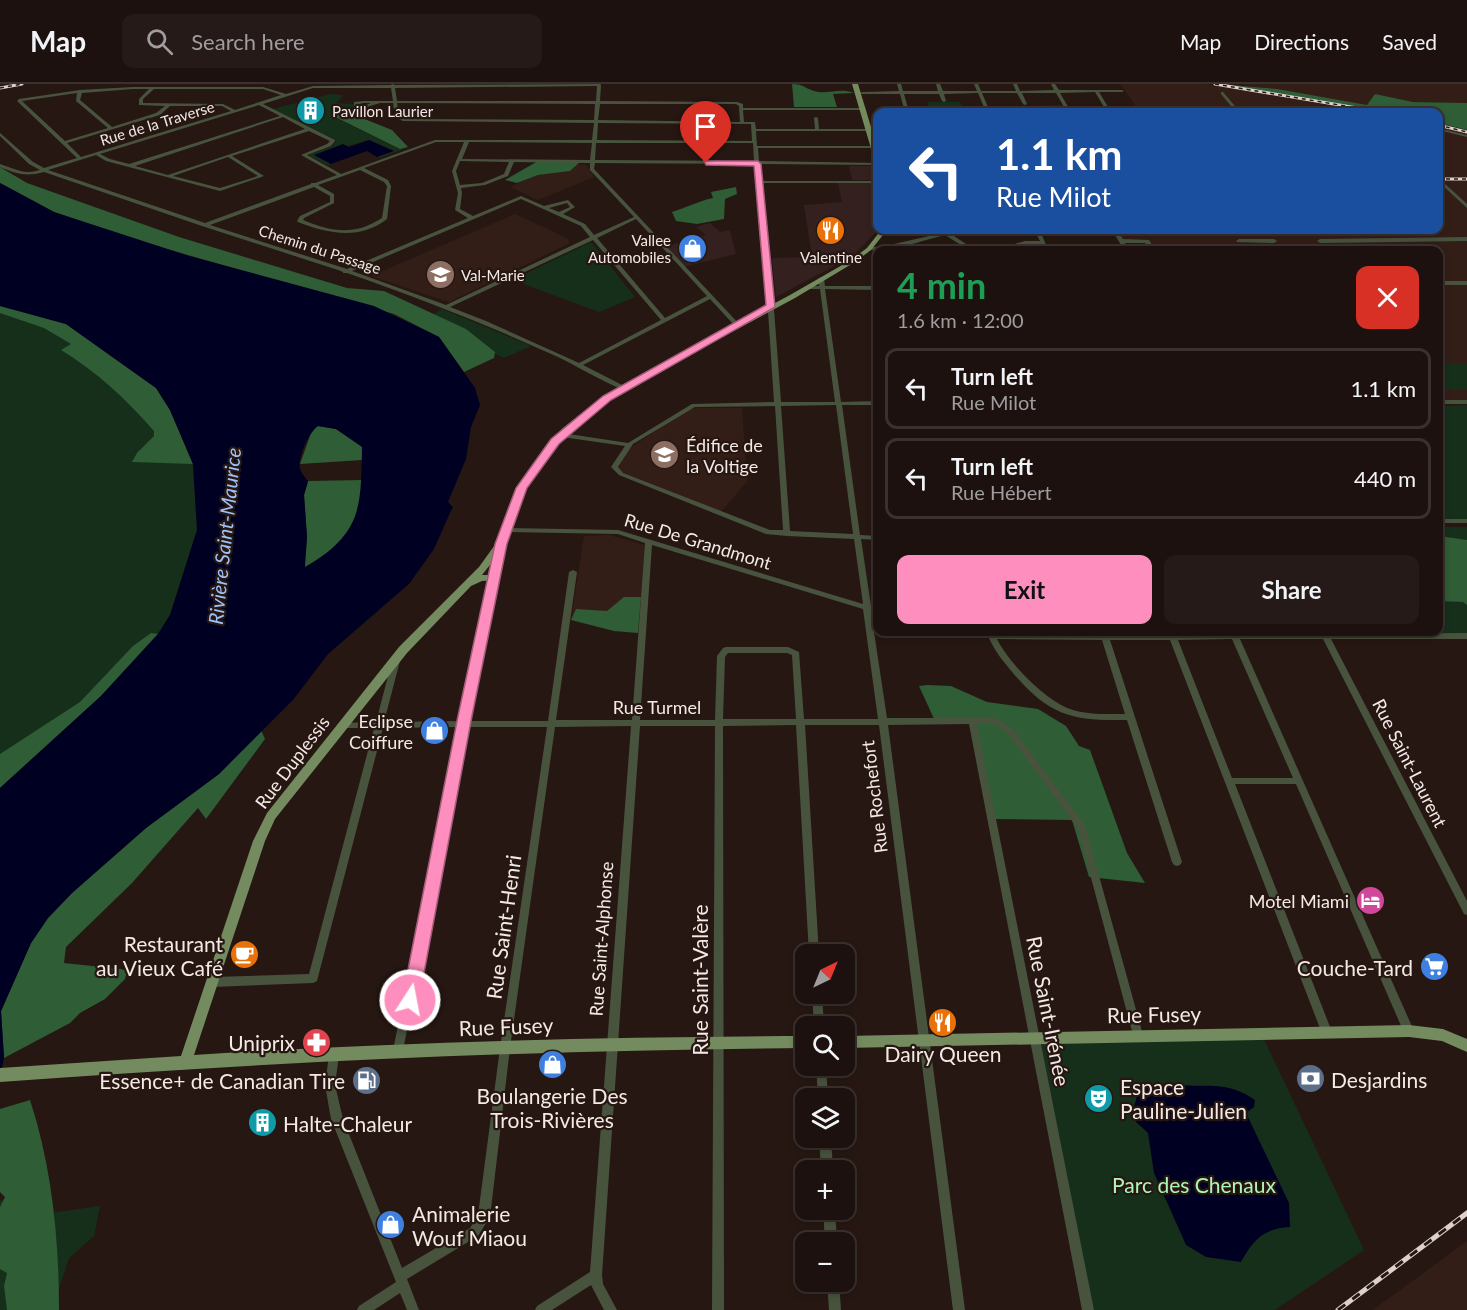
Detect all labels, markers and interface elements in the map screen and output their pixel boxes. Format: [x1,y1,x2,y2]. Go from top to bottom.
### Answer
search box [122,14,542,68]
text: Map [30,24,86,58]
icon: search [143,25,176,58]
text: Search here [191,28,305,55]
text: Map [1180,29,1221,54]
text: Directions [1254,29,1349,54]
text: Saved [1382,29,1437,54]
building icon: Pavillon Laurier [295,95,327,127]
street label: Rue de la Traverse [98,97,217,149]
pin [680,101,731,163]
place label: Pavillon Laurier [332,102,434,120]
icon: arrive [689,110,722,143]
text: 1.1 km [996,129,1123,179]
icon: left [897,132,975,210]
text: Rue Milot [996,180,1111,213]
restaurant icon: Valentine [815,214,847,246]
street label: Chemin du Passage [257,221,383,277]
place label: Vallee Automobiles [588,231,671,266]
shop icon: Vallee Automobiles [676,233,708,265]
place label: Valentine [800,248,862,266]
school or university icon: Val-Marie [424,259,456,291]
text: 4 min [897,263,986,307]
place label: Val-Marie [461,266,525,284]
button: close [1356,266,1419,329]
text: 1.6 km · 12:00 [897,308,1024,332]
text: Turn left [951,363,1033,390]
icon: left [900,372,933,405]
text: 1.1 km [1350,375,1416,402]
text: Rue Milot [951,390,1036,414]
place label: Édifice de la Voltige [686,434,763,477]
school or university icon: Édifice de la Voltige [649,439,681,471]
water label: Rivière Saint-Maurice [203,446,245,626]
text: Turn left [951,453,1033,480]
icon: left [900,462,933,495]
text: 440 m [1354,465,1416,492]
text: Rue Hébert [951,480,1052,504]
street label: Rue De Grandmont [622,508,775,574]
button: Exit [897,555,1152,624]
button: Share [1164,555,1419,624]
street label: Rue Saint-Laurent [1368,695,1452,831]
street label: Rue Turmel [613,696,701,718]
place label: Eclipse Coiffure [349,710,413,753]
street label: Rue Duplessis [250,711,334,813]
shop icon: Eclipse Coiffure [418,715,450,747]
street label: Rue Rochefort [856,739,892,855]
street label: Rue Saint-Henri [480,853,526,1001]
street label: Rue Saint-Alphonse [585,861,617,1017]
hotel icon: Motel Miami [1354,885,1386,917]
place label: Motel Miami [1249,890,1349,912]
street label: Rue Saint-Valère [687,904,712,1056]
place label: Restaurant au Vieux Café [96,931,223,980]
street label: Rue Saint-Irénée [1022,934,1076,1088]
cafe icon: Restaurant au Vieux Café [228,939,260,971]
north arrow [795,944,855,1004]
map controls [795,944,855,1292]
supermarket icon: Couche-Tard [1418,951,1450,983]
place label: Couche-Tard [1297,955,1413,980]
position arrow [378,968,442,1032]
street label: Rue Fusey [1107,1001,1202,1027]
restaurant icon: Dairy Queen [927,1006,959,1038]
street label: Rue Fusey [458,1012,554,1040]
button: search [795,1016,855,1076]
pharmacy icon: Uniprix [300,1026,332,1058]
place label: Uniprix [228,1030,296,1055]
place label: Dairy Queen [885,1041,1001,1066]
shop icon: Boulangerie Des Trois-Rivières [536,1048,568,1080]
bank icon: Desjardins [1294,1063,1326,1095]
fuel station icon: Essence+ de Canadian Tire [350,1064,382,1096]
place label: Desjardins [1331,1067,1427,1092]
place label: Essence+ de Canadian Tire [99,1068,345,1093]
place label: Espace Pauline-Julien [1120,1074,1247,1123]
theatre icon: Espace Pauline-Julien [1083,1082,1115,1114]
place label: Boulangerie Des Trois-Rivières [476,1083,628,1132]
button: layers [795,1088,855,1148]
building icon: Halte-Chaleur [246,1107,278,1139]
place label: Halte-Chaleur [283,1111,412,1136]
button: + [795,1160,855,1220]
park label: Parc des Chenaux [1112,1172,1276,1197]
place label: Animalerie Wouf Miaou [412,1201,527,1250]
shop icon: Animalerie Wouf Miaou [375,1209,407,1241]
button: − [795,1232,855,1292]

